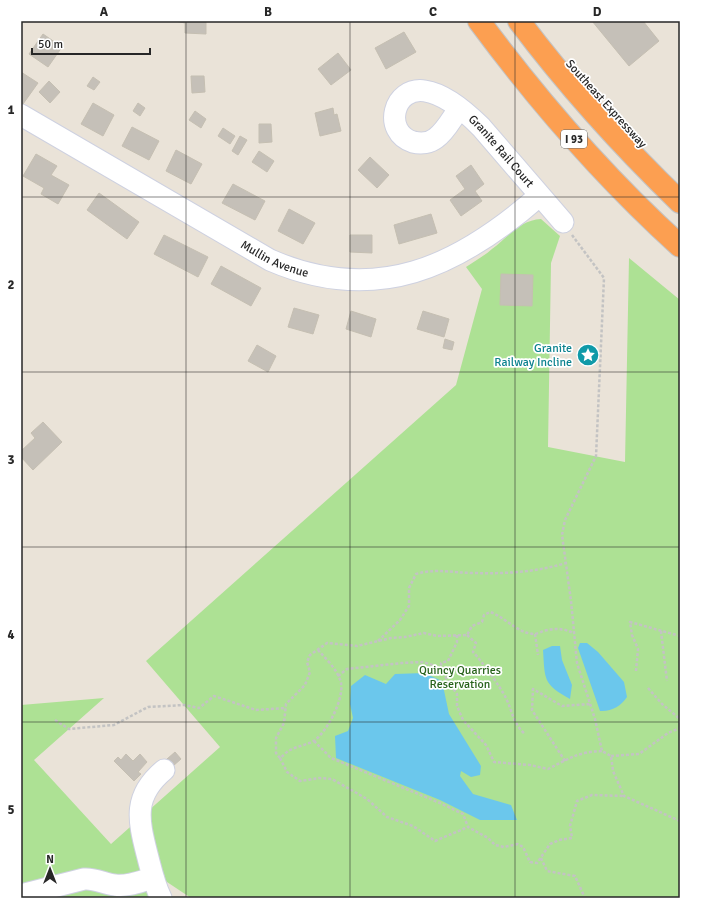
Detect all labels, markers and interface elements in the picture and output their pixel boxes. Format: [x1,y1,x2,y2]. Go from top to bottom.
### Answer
text: A [100,4,109,20]
text: B [264,4,272,20]
text: C [429,4,437,20]
text: D [593,4,602,20]
scale bar [32,30,150,56]
text: 50 m [38,37,63,52]
street label: Southeast Expressway [562,57,650,152]
text: 1 [7,102,15,118]
street label: Granite Rail Court [465,111,537,190]
road number: I 93 [561,130,587,148]
street label: Mullin Avenue [238,237,310,281]
text: 2 [7,277,15,293]
place label: Granite Railway Incline [494,341,572,370]
place icon: Granite Railway Incline [575,342,601,368]
text: 3 [7,452,15,468]
text: 4 [7,627,15,643]
park label: Quincy Quarries Reservation [419,663,501,692]
text: 5 [7,802,15,818]
north arrow [30,849,70,889]
text: N [46,853,54,866]

